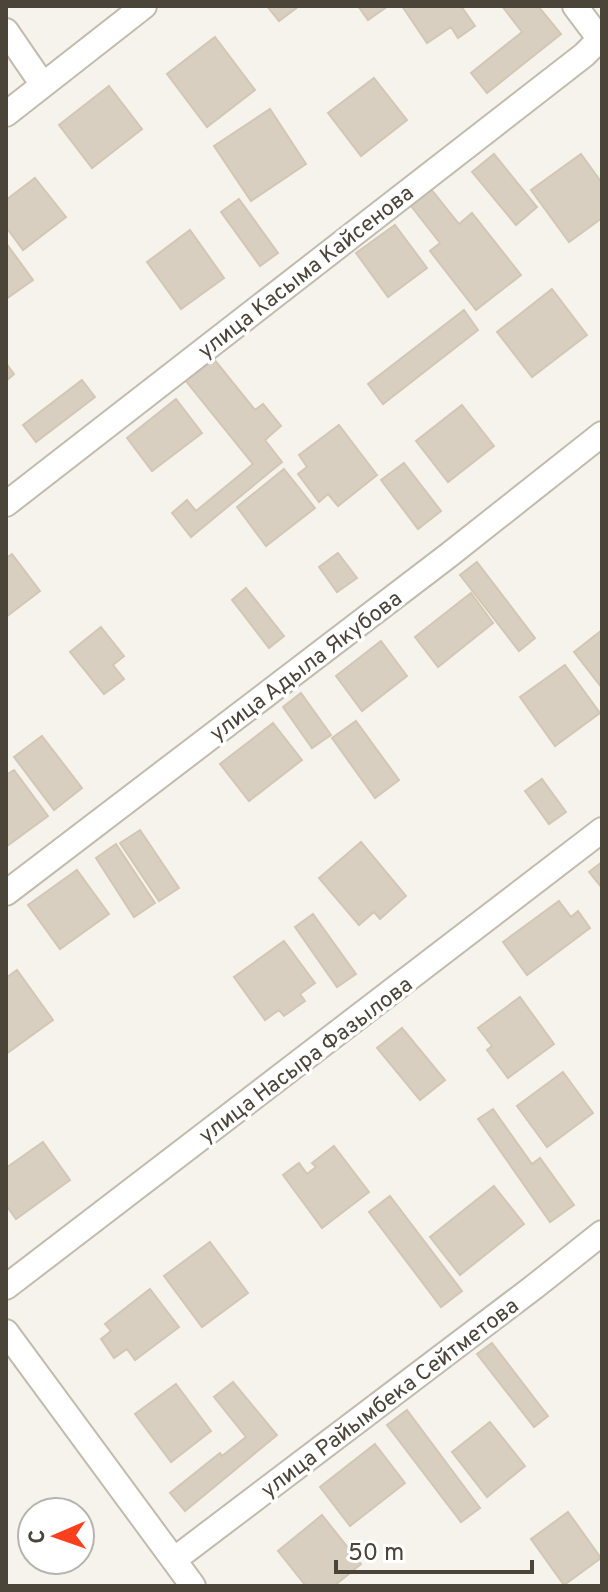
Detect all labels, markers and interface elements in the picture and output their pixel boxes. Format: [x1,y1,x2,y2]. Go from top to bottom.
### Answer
street label: улица Касыма Кайсенова [193,180,420,366]
street label: улица Адыла Якубова [205,586,408,748]
street label: улица Насыра Фазылова [194,972,419,1150]
street label: улица Райымбека Сейтметова [256,1293,525,1505]
north arrow [16,1496,96,1576]
scale bar [336,1524,532,1574]
text: С [25,1529,52,1544]
text: 50 m [348,1539,404,1569]

